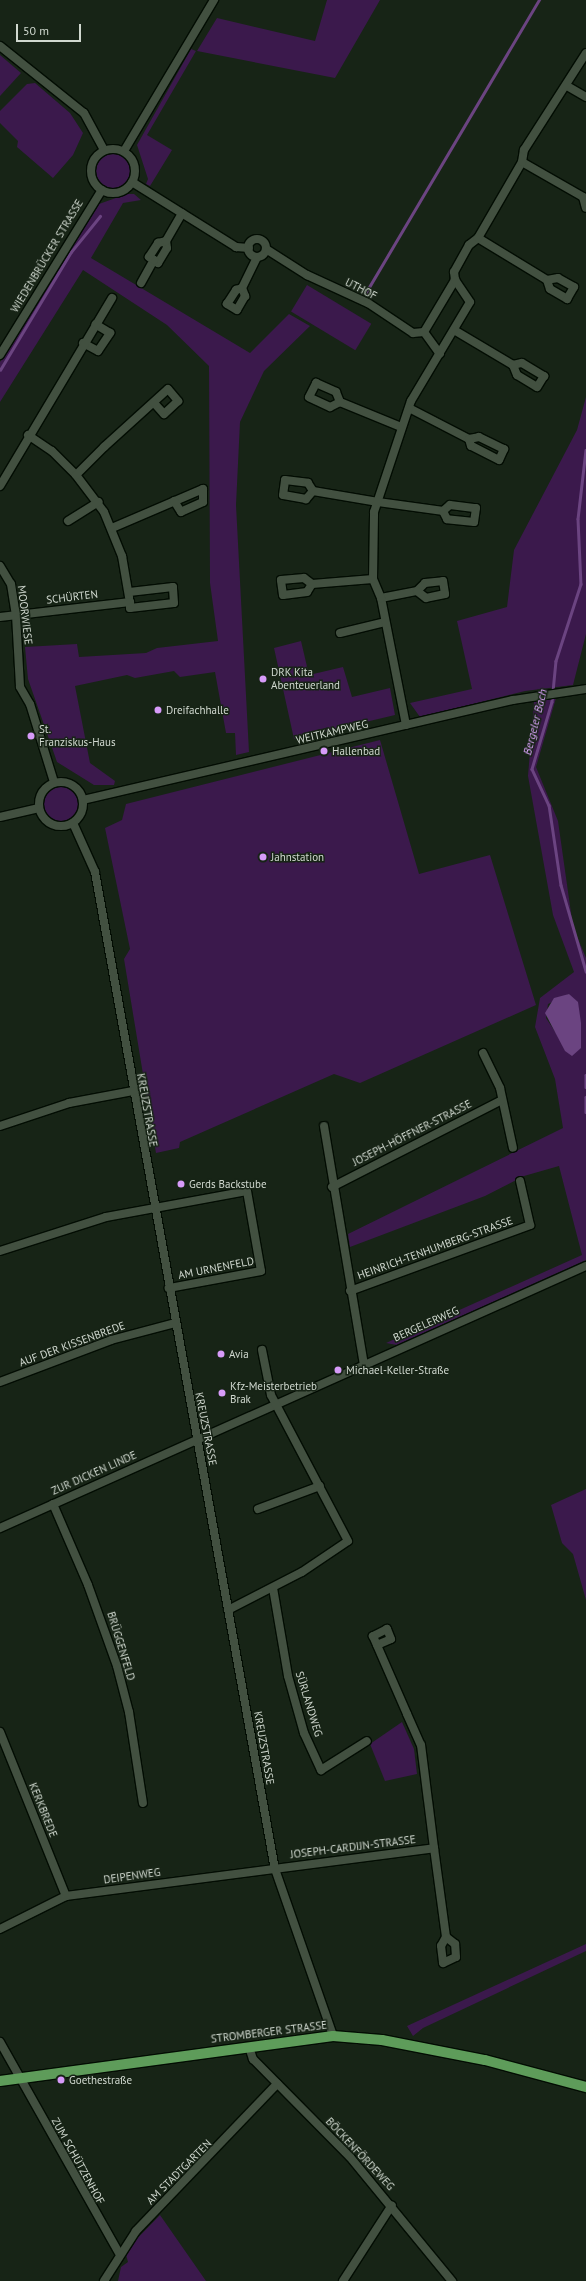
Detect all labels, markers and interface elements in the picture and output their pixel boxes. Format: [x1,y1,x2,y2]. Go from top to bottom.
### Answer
scale bar [18,16,83,42]
text: 50 m [23,23,49,38]
street label: WIEDENBRÜCKER STRASSE [8,197,86,315]
street label: UTHOF [343,275,379,303]
street label: MOORWIESE [15,585,35,645]
street label: SCHÜRTEN [45,587,99,607]
place label: DRK Kita Abenteuerland [271,666,340,692]
marker: DRK Kita Abenteuerland [258,674,268,684]
water label: Bergeler Bach [520,687,550,757]
place label: Dreifachhalle [166,703,229,717]
marker: Dreifachhalle [153,705,163,715]
street label: WEITKAMPWEG [295,717,369,747]
place label: St. Franziskus-Haus [39,723,116,749]
marker: St. Franziskus-Haus [26,731,36,741]
place label: Hallenbad [332,744,380,758]
marker: Hallenbad [319,746,329,756]
place label: Jahnstation [271,850,324,864]
marker: Jahnstation [258,852,268,862]
street label: KREUZSTRASSE [134,1072,160,1148]
street label: JOSEPH-HÖFFNER-STRASSE [350,1097,474,1169]
place label: Gerds Backstube [189,1177,266,1191]
marker: Gerds Backstube [176,1179,186,1189]
street label: HEINRICH-TENHUMBERG-STRASSE [356,1214,514,1282]
street label: AM URNENFELD [177,1254,255,1282]
street label: BERGELERWEG [391,1304,461,1344]
street label: AUF DER KISSENBREDE [17,1319,127,1369]
place label: Avia [229,1347,249,1361]
marker: Avia [216,1349,226,1359]
place label: Michael-Keller-Straße [346,1363,449,1377]
marker: Michael-Keller-Straße [333,1365,343,1375]
place label: Kfz-Meisterbetrieb Brak [230,1380,317,1406]
marker: Kfz-Meisterbetrieb Brak [217,1388,227,1398]
street label: KREUZSTRASSE [192,1391,220,1467]
street label: ZUR DICKEN LINDE [49,1448,139,1498]
street label: BRÜGGENFELD [104,1610,138,1682]
street label: SÜRLANDWEG [293,1670,325,1738]
street label: KREUZSTRASSE [251,1710,277,1786]
street label: KERKBREDE [26,1781,60,1839]
street label: JOSEPH-CARDIJN-STRASSE [290,1833,416,1861]
street label: DEIPENWEG [103,1865,161,1887]
street label: STROMBERGER STRASSE [210,2018,328,2046]
place label: Goethestraße [69,2073,132,2087]
marker: Goethestraße [56,2075,66,2085]
street label: ZUM SCHÜTZENHOF [49,2115,107,2207]
street label: BÖCKENFÖRDEWEG [323,2115,397,2193]
street label: AM STADTGARTEN [144,2137,214,2207]

